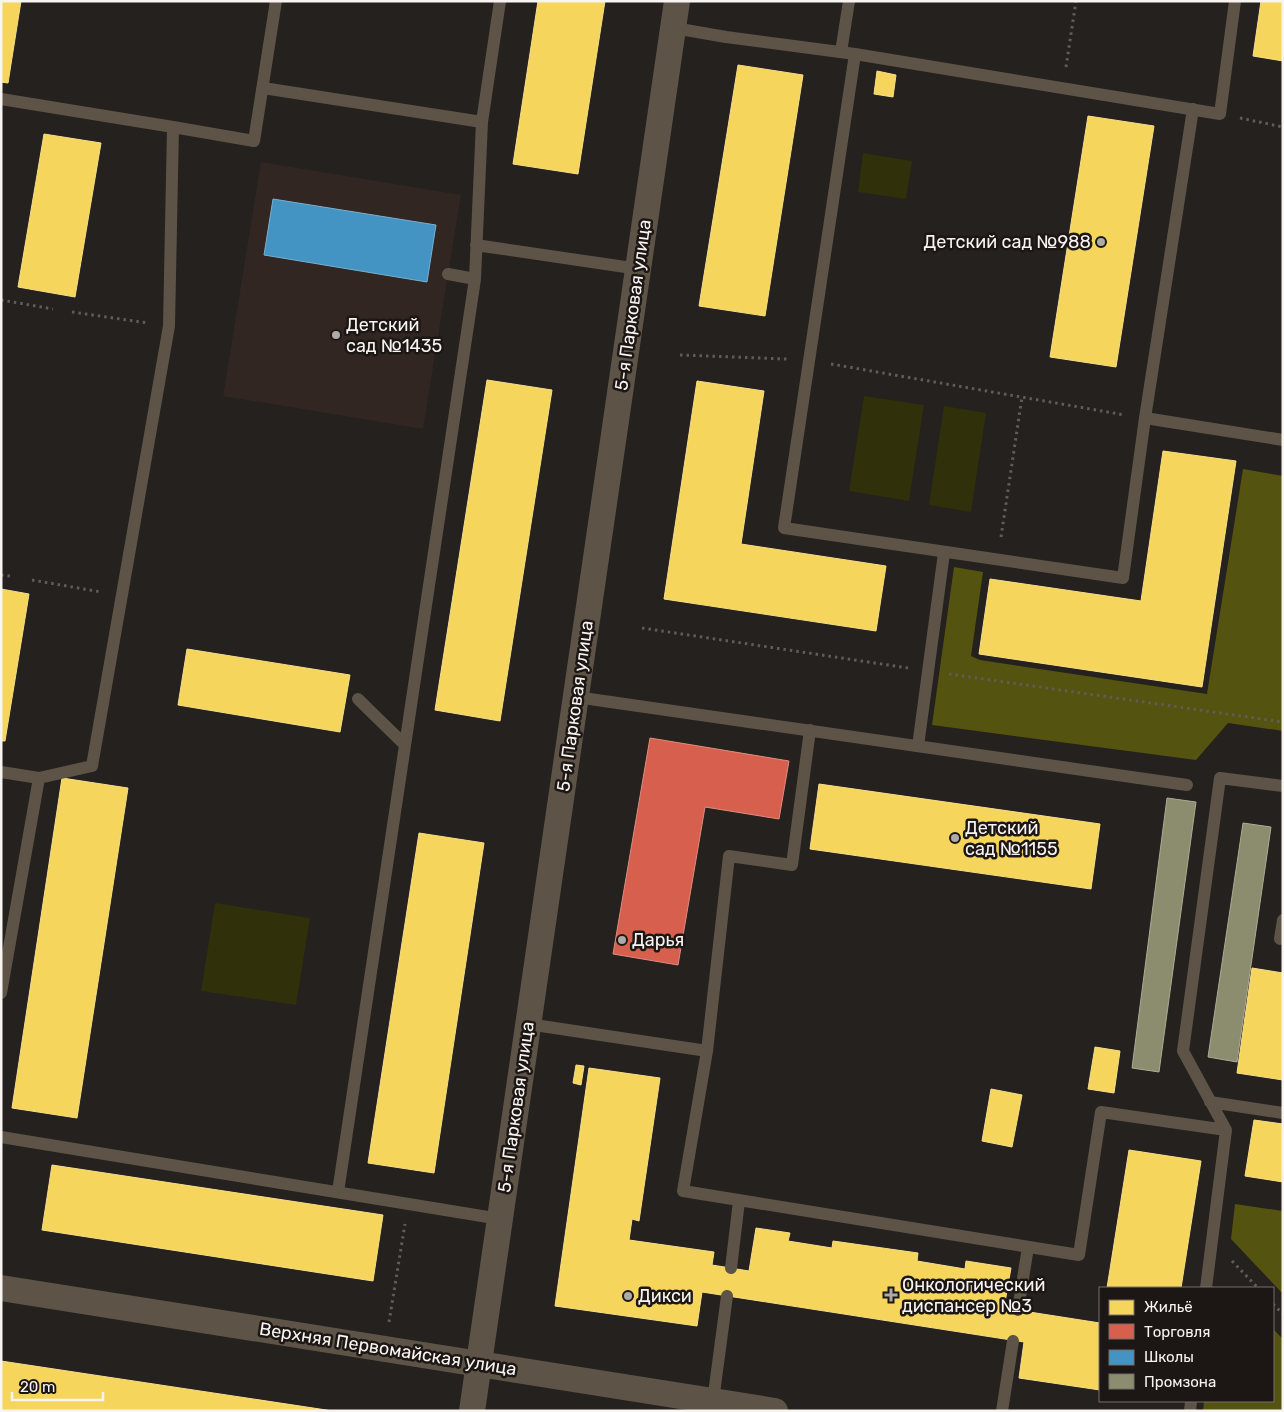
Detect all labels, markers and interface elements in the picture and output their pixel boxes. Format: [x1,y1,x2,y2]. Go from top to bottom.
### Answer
street label: 5-я Парковая улица [610,218,656,392]
place label: Детский сад №988 [924,231,1091,253]
marker: Детский сад №988 [1095,236,1107,248]
place label: Детский сад №1435 [346,314,442,357]
marker: Детский сад №1435 [330,329,342,341]
street label: 5-я Парковая улица [552,619,598,793]
place label: Детский сад №1155 [965,817,1058,860]
marker: Детский сад №1155 [949,832,961,844]
place label: Дарья [632,929,684,951]
marker: Дарья [616,934,628,946]
street label: 5-я Парковая улица [493,1020,539,1194]
place label: Онкологический диспансер №3 [902,1274,1046,1317]
place label: Дикси [638,1285,692,1307]
legend [1099,1287,1274,1402]
marker: Онкологический диспансер №3 [884,1288,898,1302]
marker: Дикси [622,1290,634,1302]
text: Жильё [1144,1298,1193,1316]
street label: Верхняя Первомайская улица [258,1318,518,1380]
text: Торговля [1144,1323,1210,1341]
text: Школы [1144,1348,1194,1366]
scale bar [12,1370,104,1402]
text: Промзона [1144,1373,1216,1391]
text: 20 m [20,1378,55,1396]

